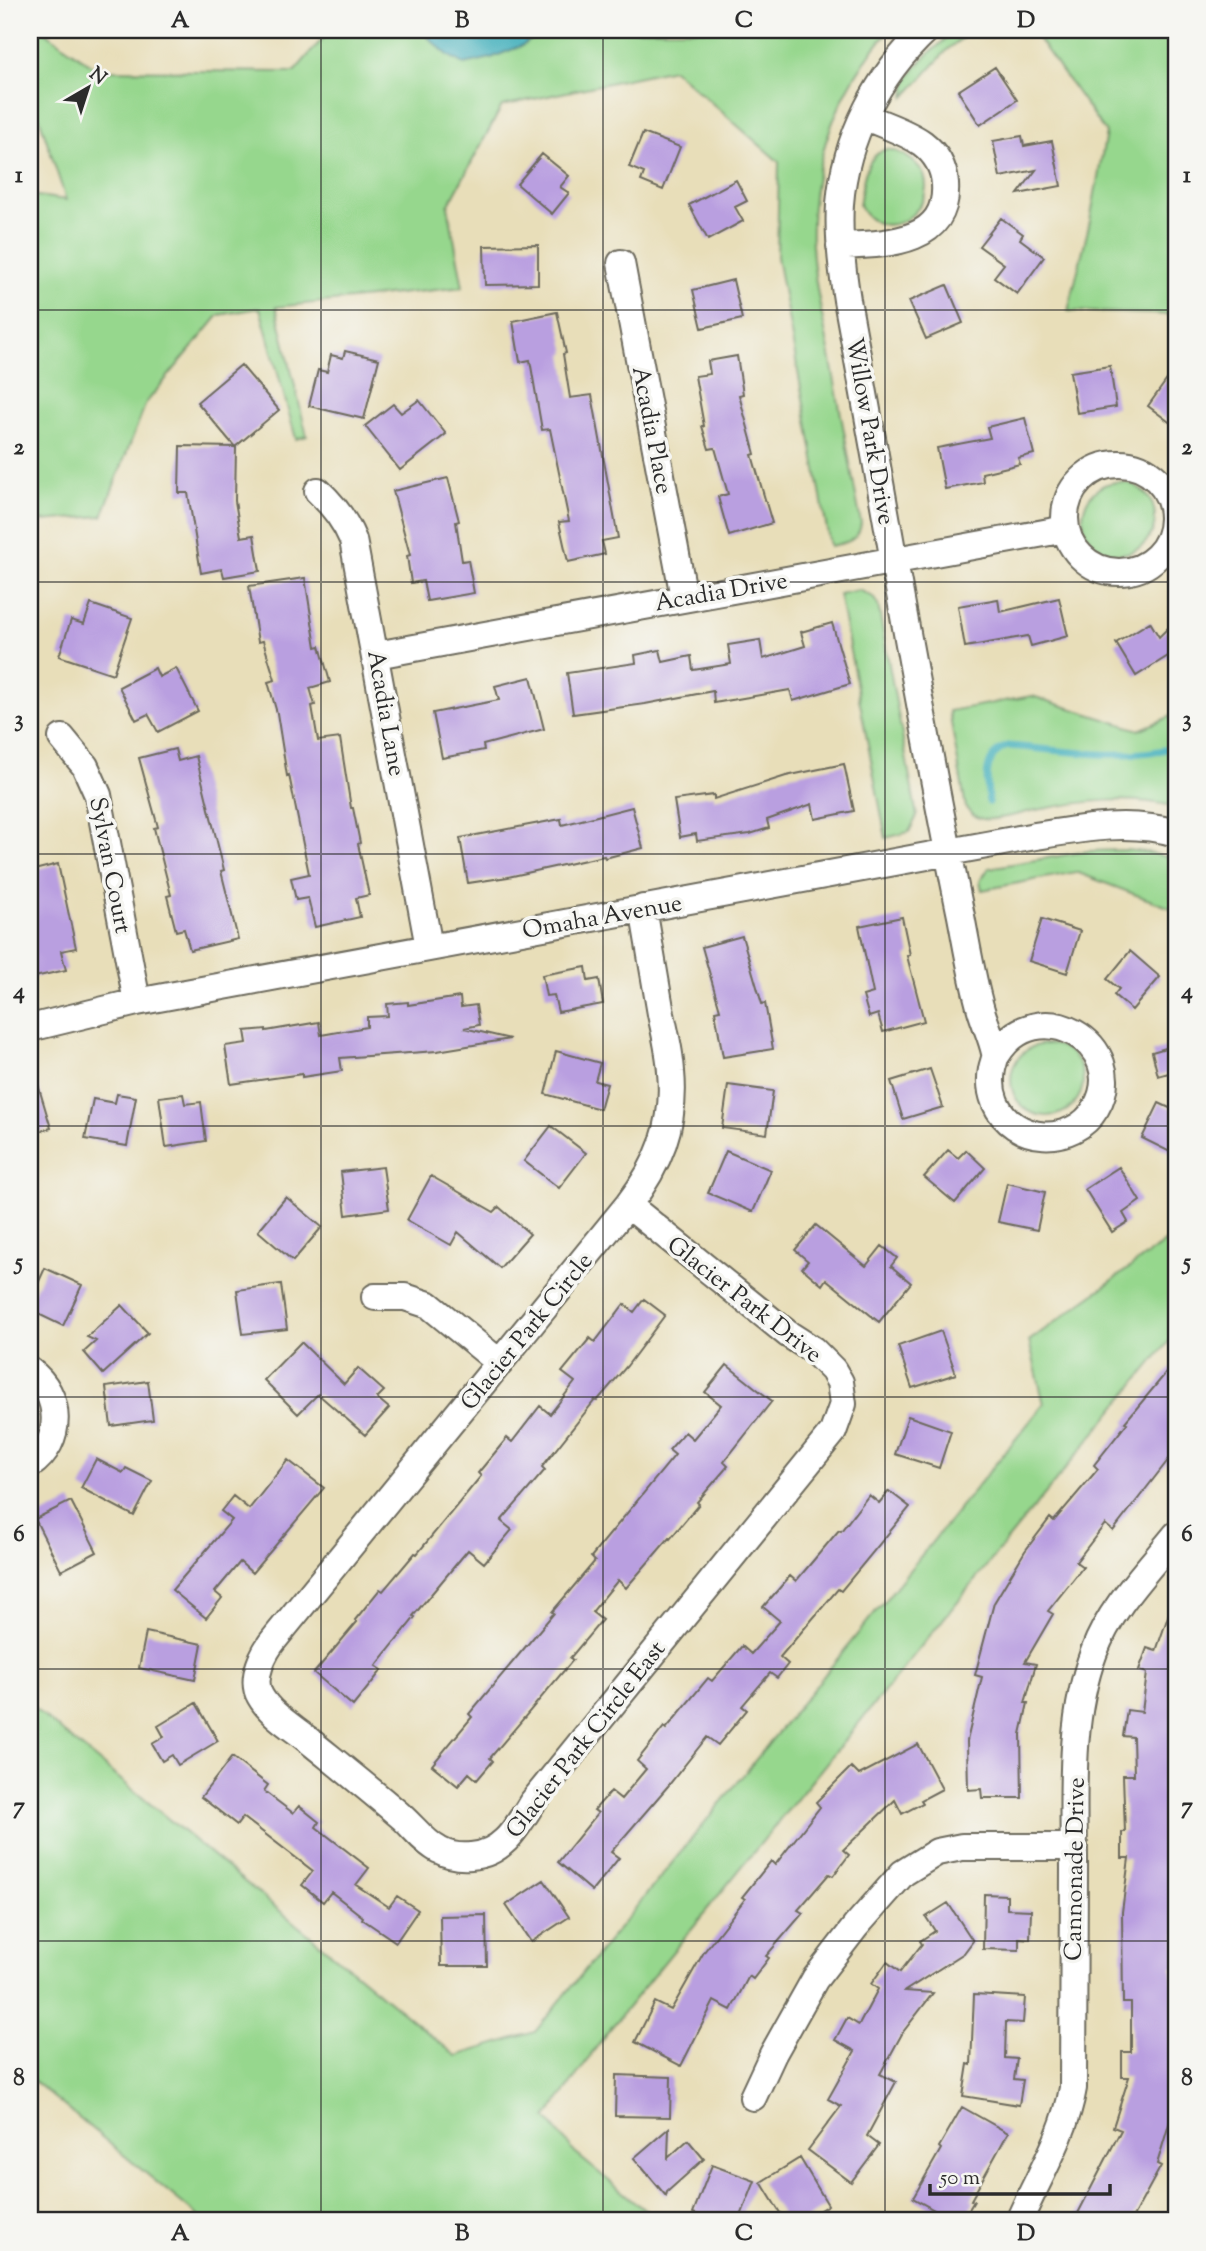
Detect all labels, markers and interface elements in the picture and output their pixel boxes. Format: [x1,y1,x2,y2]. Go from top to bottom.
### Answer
text: A [171,5,190,38]
text: B [455,5,470,38]
text: C [735,5,753,38]
text: D [1017,5,1035,38]
north arrow [52,52,122,122]
text: N [83,61,112,92]
text: 1 [15,160,23,193]
text: 1 [1183,160,1191,193]
street label: Willow Park Drive [836,335,902,528]
street label: Acadia Place [622,364,680,497]
text: 2 [14,432,25,465]
text: 2 [1182,432,1193,465]
street label: Acadia Drive [652,565,790,621]
street label: Acadia Lane [357,648,413,779]
text: 3 [14,704,24,737]
text: 3 [1182,704,1192,737]
street label: Sylvan Court [79,794,139,937]
street label: Omaha Avenue [520,887,685,949]
text: 4 [12,976,25,1009]
text: 4 [1180,976,1193,1009]
street label: Glacier Park Drive [659,1229,829,1372]
street label: Glacier Park Circle [453,1246,602,1418]
text: 5 [13,1247,23,1280]
text: 5 [1181,1247,1191,1280]
text: 6 [13,1519,25,1552]
text: 6 [1181,1519,1193,1552]
street label: Glacier Park Circle East [499,1634,675,1846]
street label: Cannonade Drive [1057,1777,1095,1961]
text: 7 [13,1791,25,1824]
text: 7 [1181,1791,1193,1824]
text: 8 [13,2063,25,2096]
text: 8 [1181,2063,1193,2096]
scale bar [930,2153,1110,2197]
text: 50 m [939,2164,980,2194]
text: A [171,2218,190,2251]
text: B [455,2218,470,2251]
text: C [735,2218,753,2251]
text: D [1017,2218,1035,2251]

